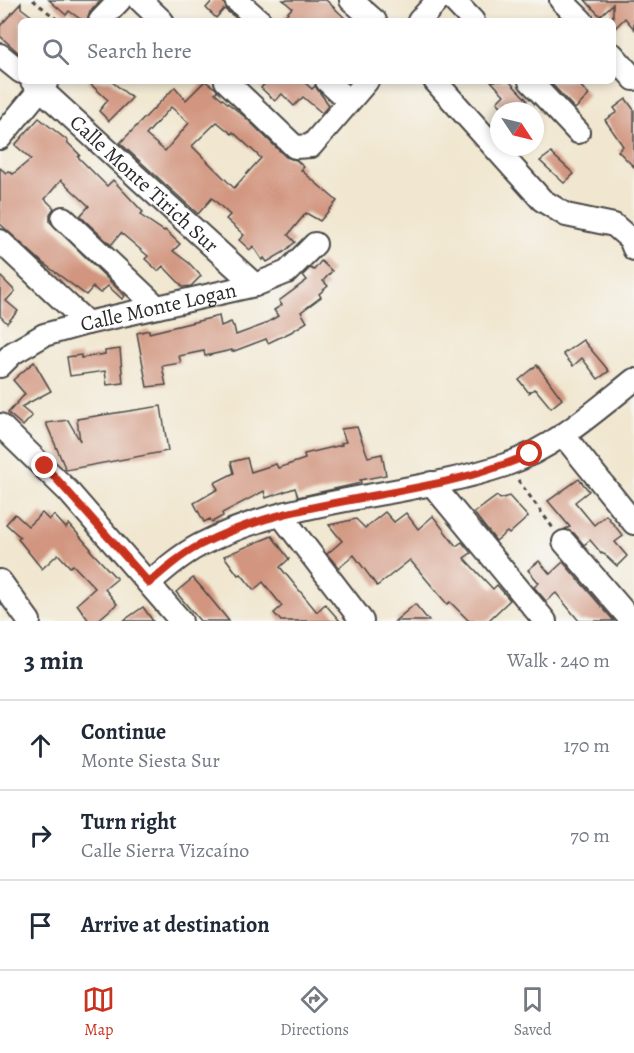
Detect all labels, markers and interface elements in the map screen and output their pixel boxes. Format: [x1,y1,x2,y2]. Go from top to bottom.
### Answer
search box [18,18,616,84]
icon: search [39,35,72,68]
text: Search here [87,36,192,66]
north arrow [490,102,544,156]
street label: Calle Monte Tirich Sur [64,108,225,259]
street label: Calle Monte Logan [78,276,239,338]
route start [516,440,542,466]
route end [31,452,57,478]
text: 3 min [24,643,84,678]
text: Walk · 240 m [507,647,610,674]
text: Continue [81,717,166,747]
icon: ahead [24,729,57,762]
text: 170 m [564,732,610,759]
text: Monte Siesta Sur [81,747,220,774]
text: Turn right [81,807,177,837]
icon: right [24,819,57,852]
text: 70 m [570,822,610,849]
text: Calle Sierra Vizcaíno [81,837,249,864]
icon: arrive [24,909,57,942]
text: Arrive at destination [81,910,270,940]
tab: Map [82,983,115,1041]
tab: Directions [280,983,349,1041]
tab: Saved [514,983,552,1041]

